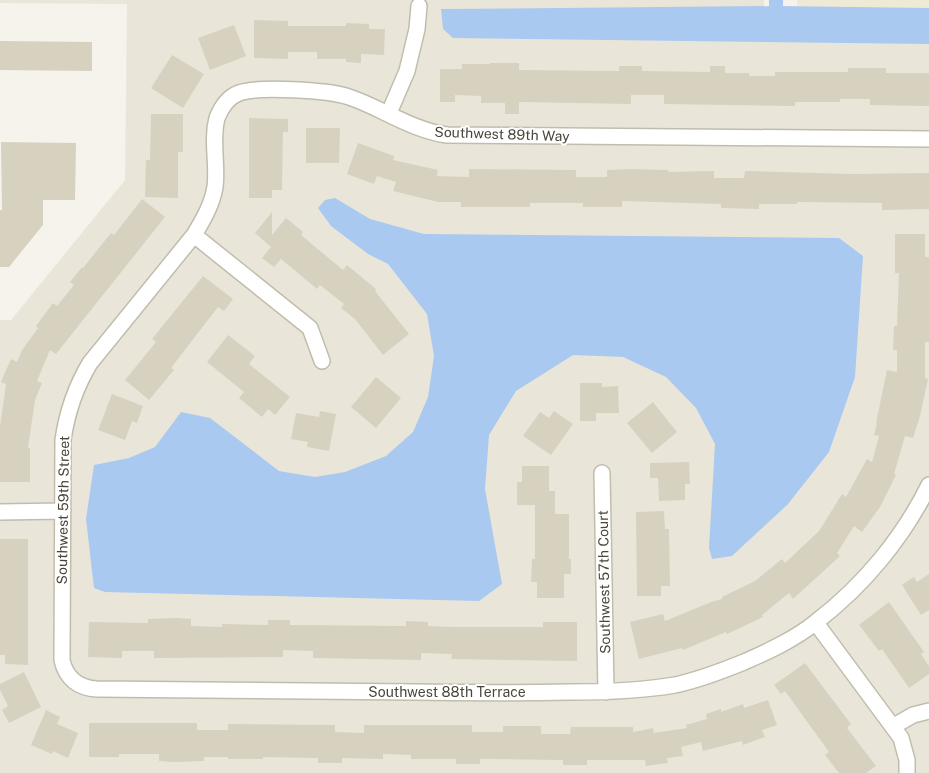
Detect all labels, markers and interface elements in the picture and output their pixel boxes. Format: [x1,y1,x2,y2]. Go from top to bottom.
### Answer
street label: Southwest 89th Way [434,124,570,144]
street label: Southwest 59th Street [54,436,72,584]
street label: Southwest 57th Court [595,510,613,654]
street label: Southwest 88th Terrace [368,684,526,700]

